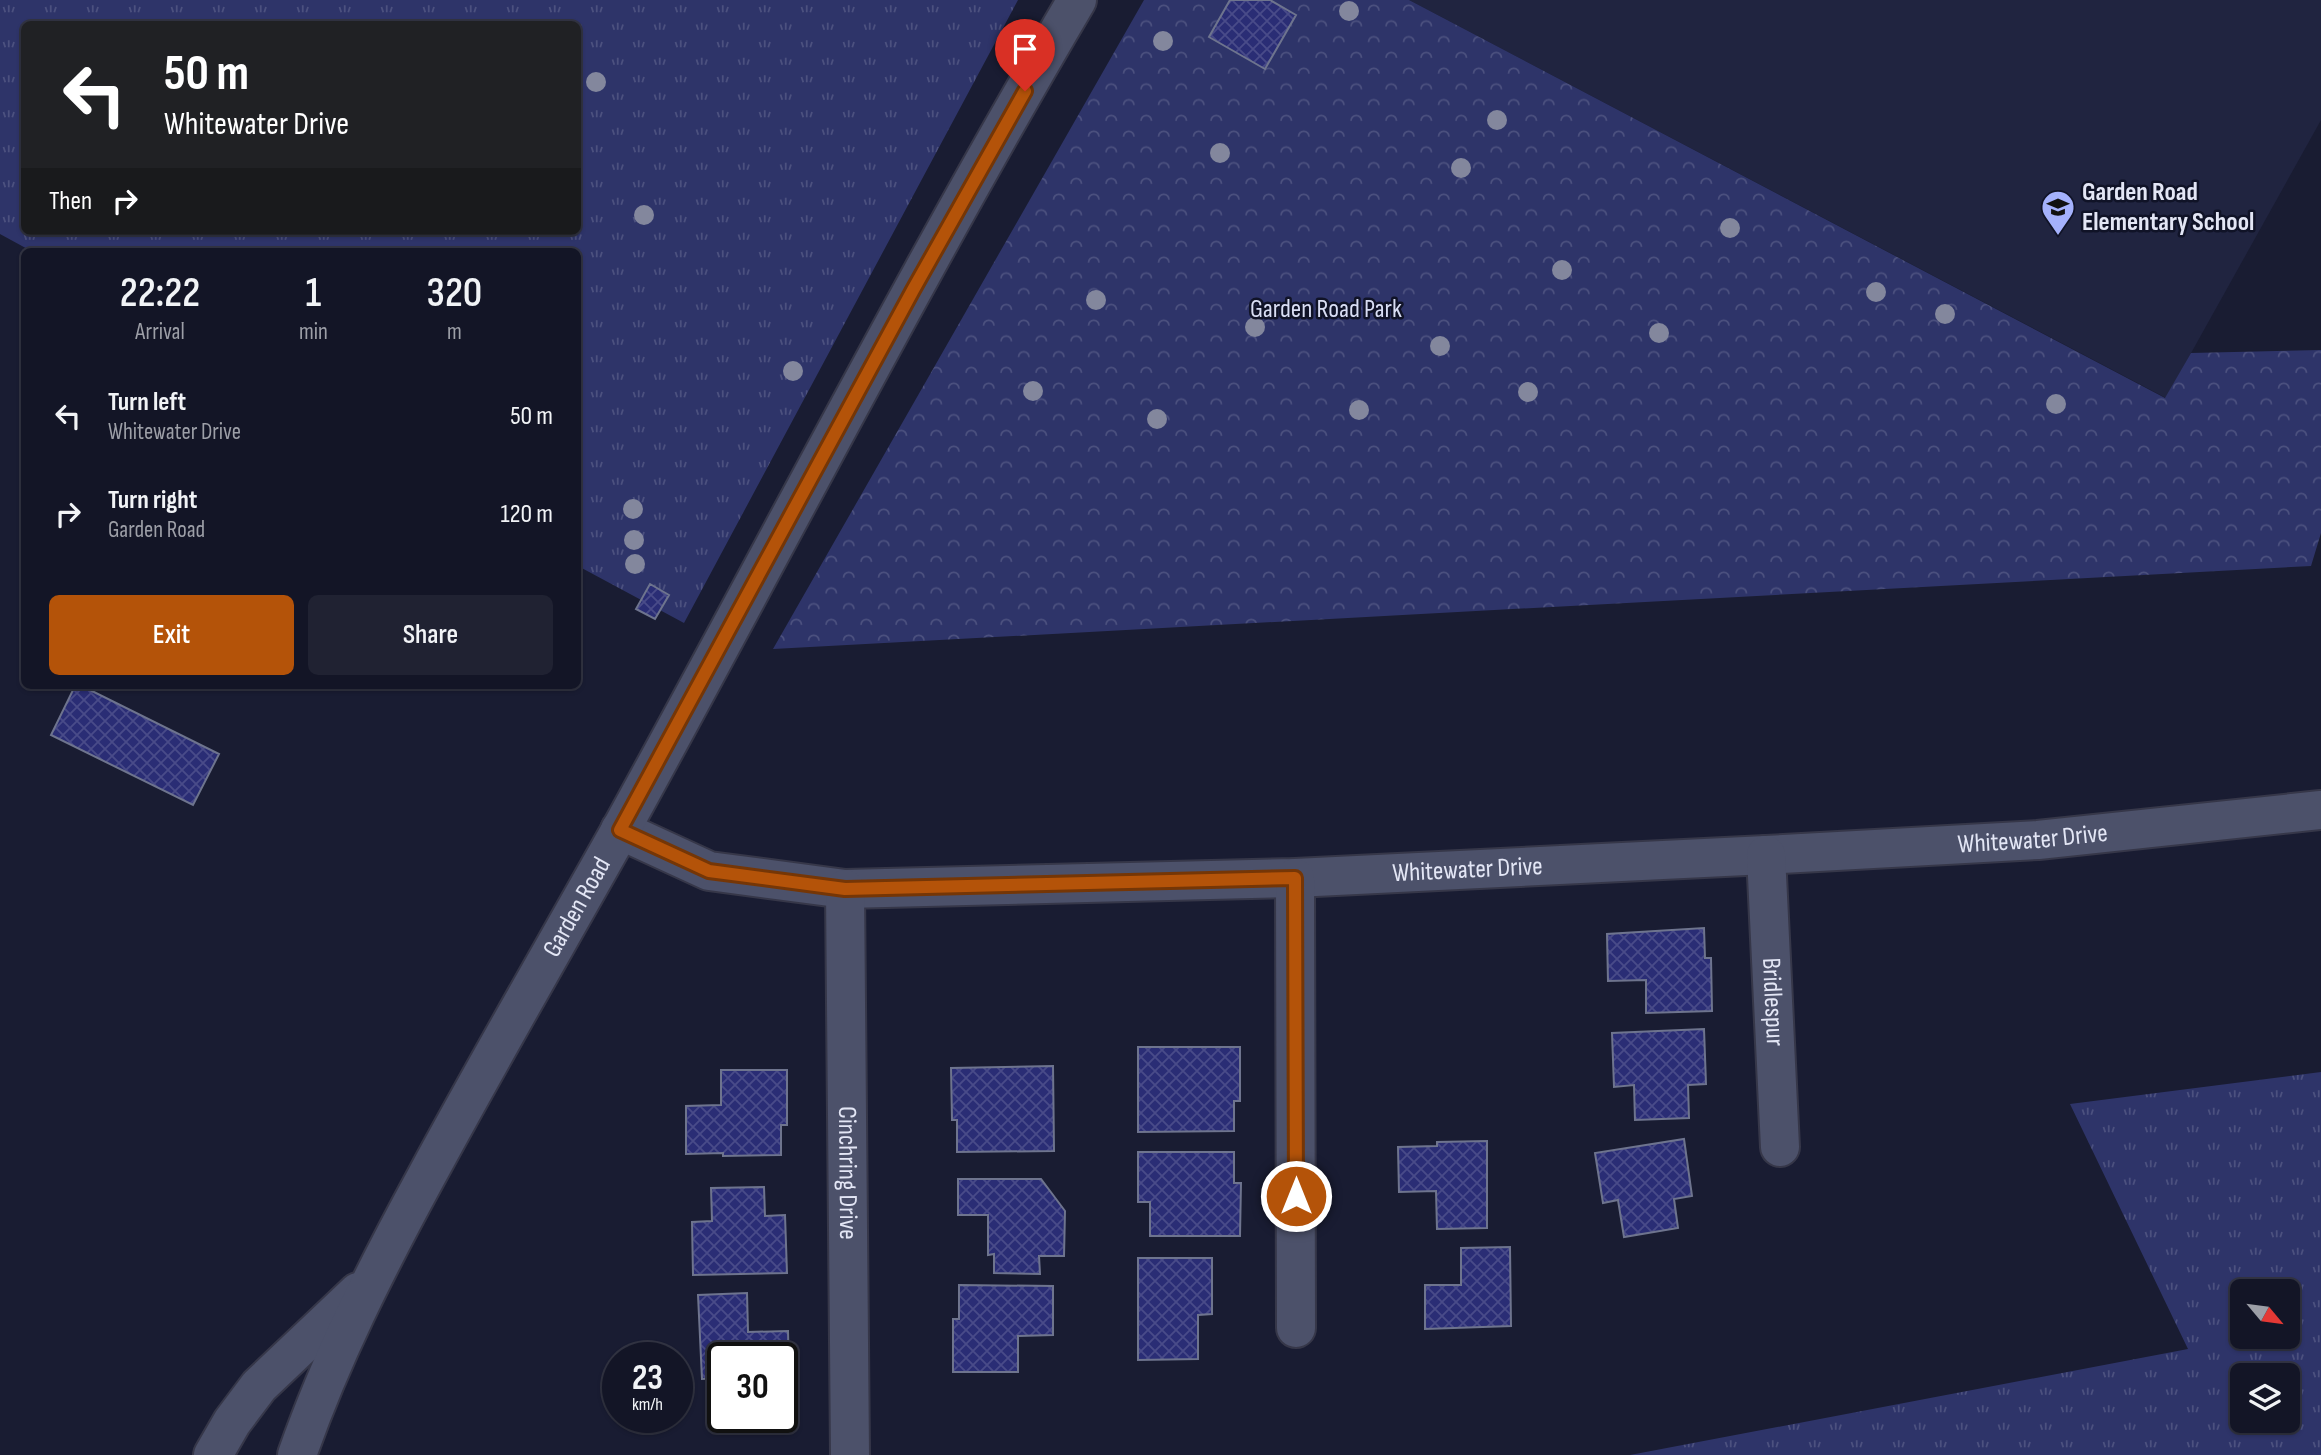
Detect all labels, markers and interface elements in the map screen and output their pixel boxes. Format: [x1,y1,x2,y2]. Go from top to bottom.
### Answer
pin [995,19,1055,91]
icon: arrive [1006,30,1044,68]
text: 50 m [164,45,249,104]
icon: left [49,49,140,140]
text: Whitewater Drive [164,105,349,144]
place label: Garden Road Elementary School [2082,177,2254,238]
icon: right [106,182,144,220]
text: Then [49,186,92,217]
school or university icon: Garden Road Elementary School [2039,188,2077,237]
text: 22:22 [120,268,200,319]
text: 1 [306,268,321,319]
text: 320 [427,268,482,319]
park label: Garden Road Park [1250,294,1402,325]
text: Arrival [135,318,185,346]
text: min [299,318,328,346]
text: m [447,318,462,346]
text: Turn left [108,387,186,418]
icon: left [49,397,87,435]
text: 50 m [510,401,553,432]
text: Whitewater Drive [108,418,241,446]
text: Turn right [108,485,197,516]
icon: right [49,495,87,533]
text: 120 m [500,499,553,530]
text: Garden Road [108,516,205,544]
button: Exit [49,595,294,675]
button: Share [308,595,553,675]
street label: Whitewater Drive [1957,817,2109,860]
street label: Whitewater Drive [1392,850,1543,889]
street label: Garden Road [536,852,617,963]
street label: Bridlespur [1755,957,1791,1047]
street label: Cinchring Drive [831,1106,864,1240]
position arrow [1259,1159,1333,1233]
north arrow [2230,1279,2300,1349]
map controls [2230,1279,2300,1433]
speed limit sign: 30 [707,1342,798,1433]
text: 23 [632,1357,663,1400]
button: layers [2230,1363,2300,1433]
text: km/h [632,1394,663,1415]

